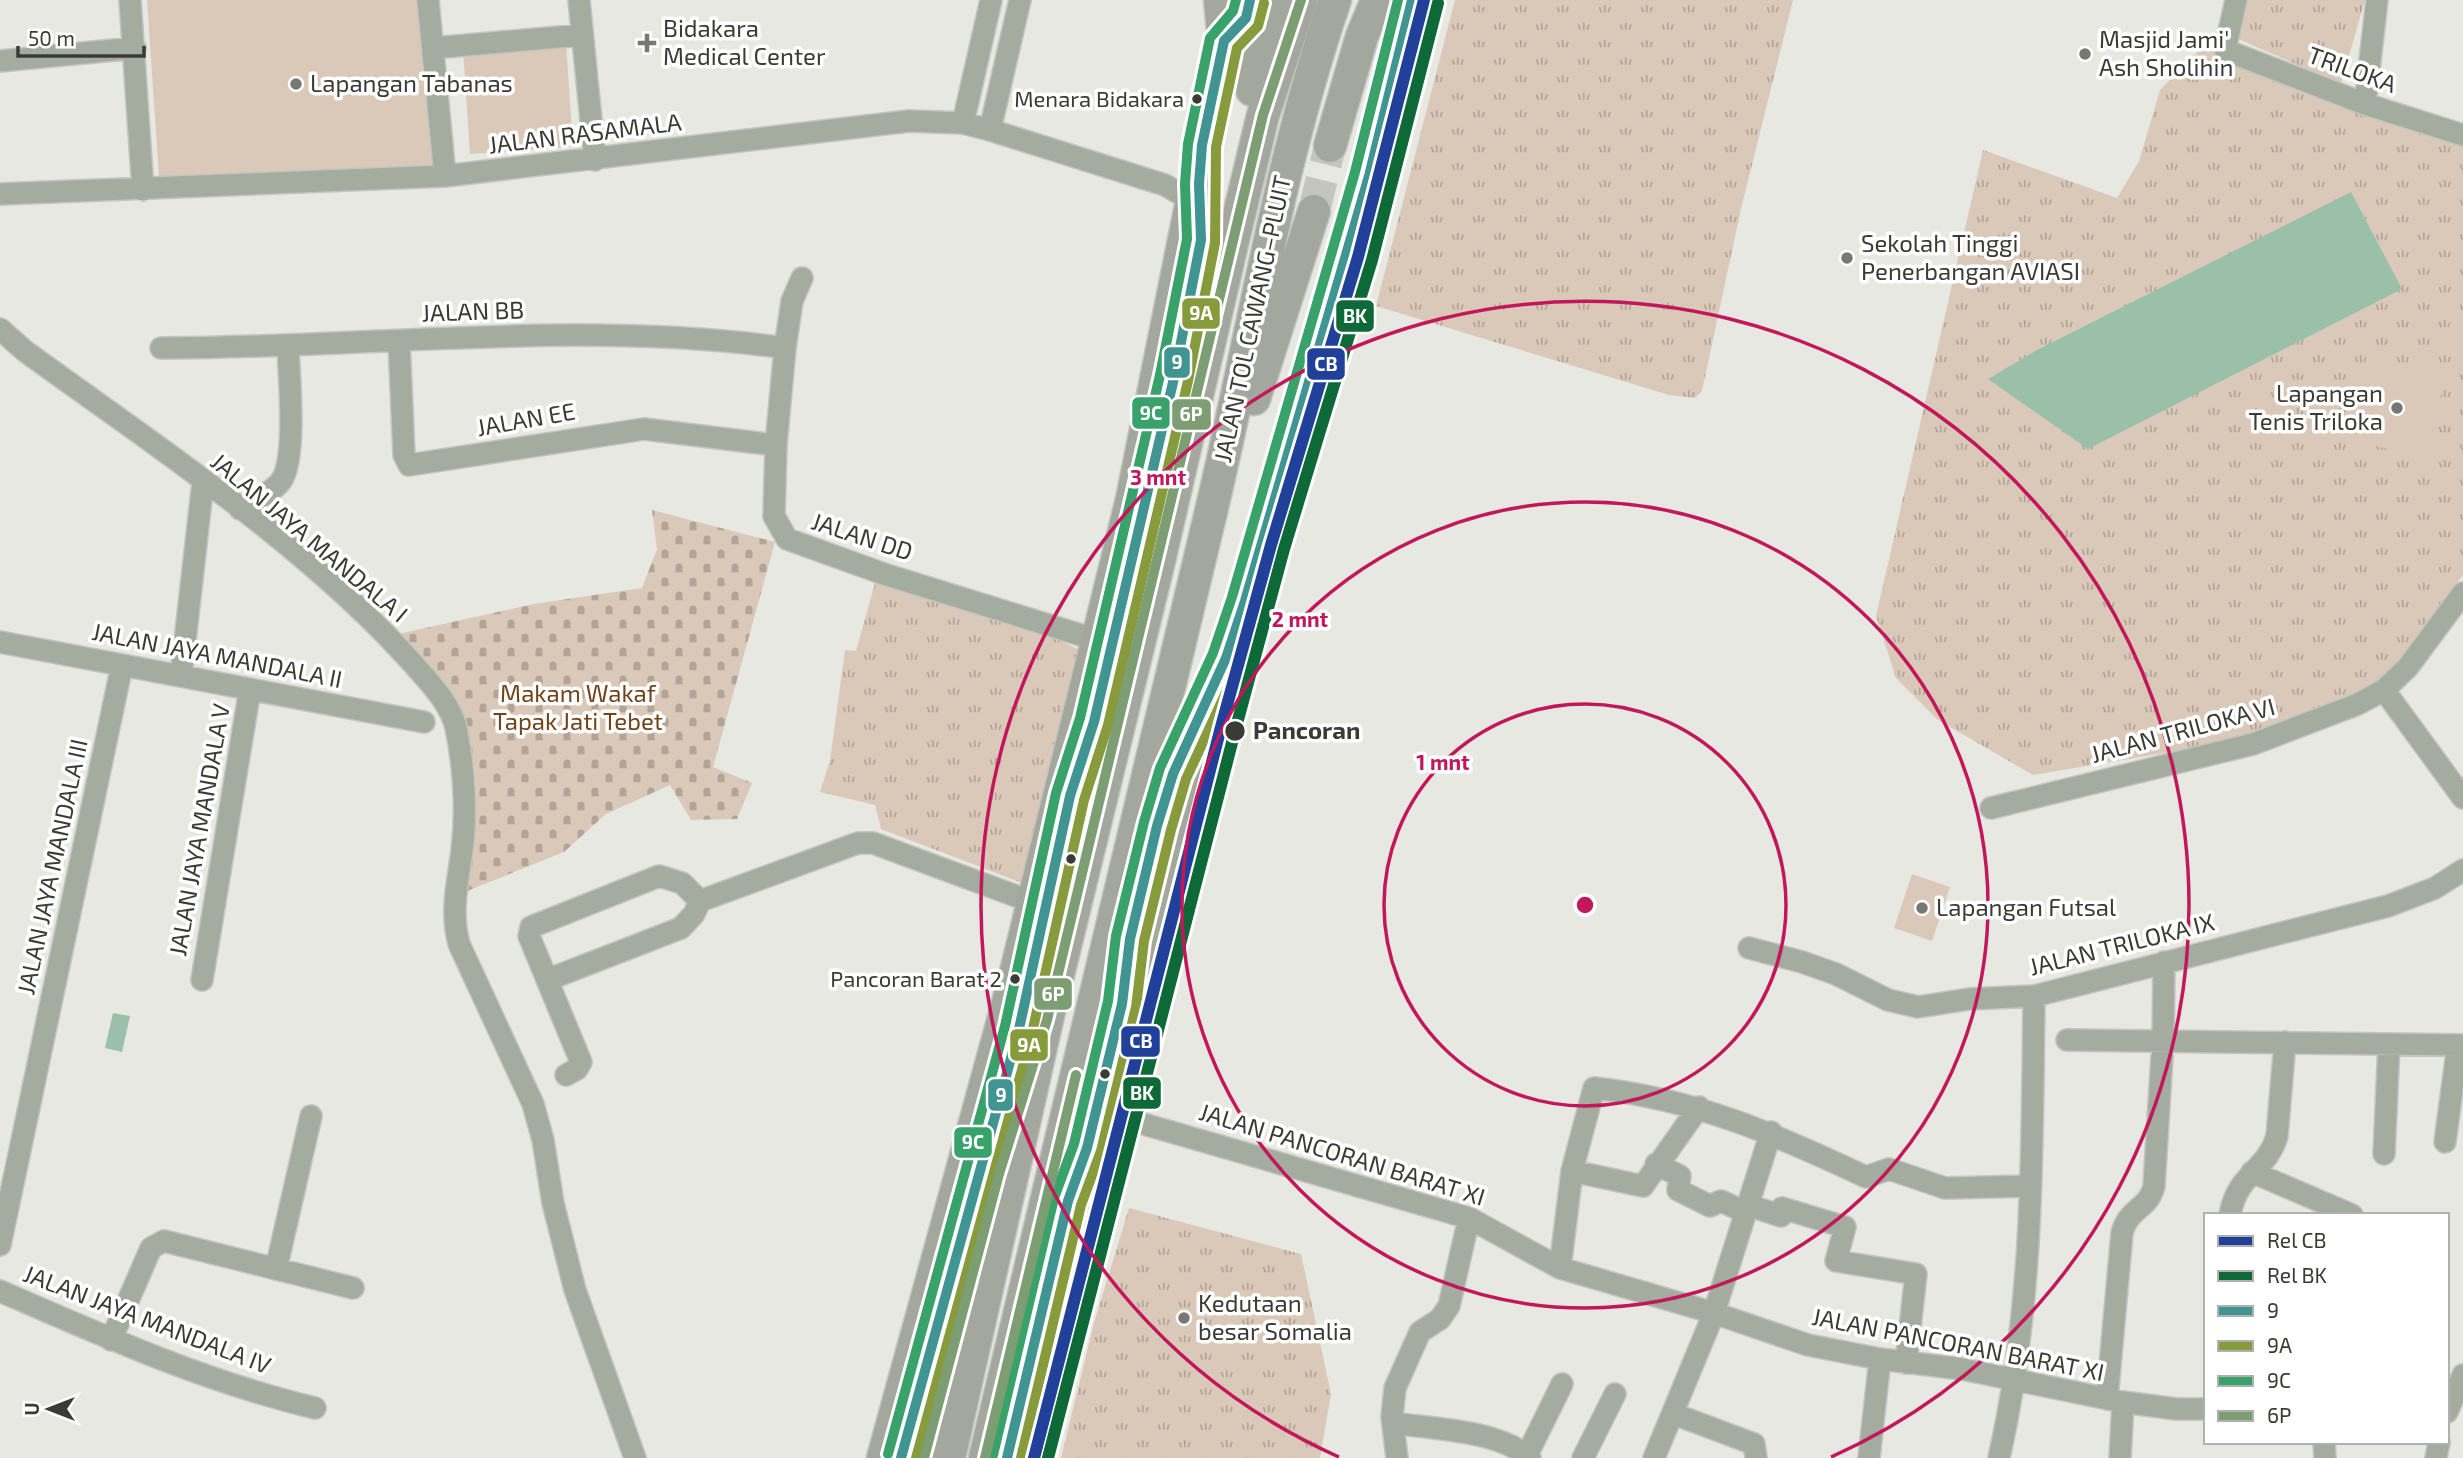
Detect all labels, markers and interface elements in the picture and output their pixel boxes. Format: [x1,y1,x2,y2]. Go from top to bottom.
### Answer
place label: Bidakara Medical Center [663,13,826,70]
scale bar [18,14,144,58]
place label: Masjid Jami' Ash Sholihin [2099,24,2233,81]
text: 50 m [28,25,75,50]
marker: Bidakara Medical Center [637,33,657,53]
street label: TRILOKA [2304,39,2401,98]
marker: Masjid Jami' Ash Sholihin [2077,46,2093,62]
place label: Lapangan Tabanas [310,68,513,97]
marker: Lapangan Tabanas [288,76,304,92]
place label: Menara Bidakara [1014,85,1184,111]
marker: Menara Bidakara [1190,92,1204,106]
street label: JALAN RASAMALA [487,106,683,159]
street label: JALAN TOL CAWANG–PLUIT [1207,173,1296,465]
place label: Sekolah Tinggi Penerbangan AVIASI [1861,228,2080,285]
marker: Sekolah Tinggi Penerbangan AVIASI [1839,250,1855,266]
street label: JALAN BB [421,294,525,327]
line badge: 9A [1181,297,1221,330]
line badge: BK [1335,299,1375,333]
text: 9A [1189,301,1213,324]
text: BK [1343,304,1367,327]
line badge: 9 [1163,346,1191,379]
line badge: CB [1306,347,1346,381]
text: 9 [1171,350,1183,373]
text: CB [1314,352,1338,375]
place label: Lapangan Tenis Triloka [2249,378,2383,435]
street label: JALAN EE [474,396,577,441]
line badge: 9C [1131,396,1171,430]
line badge: 6P [1171,398,1212,431]
marker: Lapangan Tenis Triloka [2389,400,2405,416]
text: 9C [1140,401,1162,424]
text: 6P [1180,402,1203,425]
street label: JALAN JAYA MANDALA I [206,446,414,628]
text: 3 mnt [1130,464,1186,489]
street label: JALAN DD [808,506,917,566]
text: 2 mnt [1272,606,1329,631]
street label: JALAN JAYA MANDALA II [90,616,345,693]
park label: Makam Wakaf Tapak Jati Tebet [493,678,663,735]
street label: JALAN TRILOKA VI [2087,691,2278,768]
street label: JALAN JAYA MANDALA V [162,701,235,958]
place label: Pancoran [1253,715,1360,744]
marker: Pancoran [1223,719,1247,743]
street label: JALAN JAYA MANDALA III [10,736,93,997]
text: 1 mnt [1416,749,1470,774]
unlabelled marker [1064,852,1078,866]
place label: Lapangan Futsal [1936,892,2116,921]
centre of rings [1573,893,1597,917]
marker: Lapangan Futsal [1914,900,1930,916]
street label: JALAN TRILOKA IX [2026,906,2218,981]
place label: Pancoran Barat 2 [830,965,1002,991]
marker: Pancoran Barat 2 [1008,972,1022,986]
line badge: 6P [1033,977,1073,1011]
text: 6P [1042,982,1065,1005]
line badge: CB [1120,1025,1161,1058]
line badge: 9A [1009,1028,1049,1062]
text: CB [1129,1029,1153,1052]
text: 9A [1017,1033,1041,1056]
unlabelled marker [1098,1067,1112,1081]
line badge: BK [1122,1076,1162,1110]
line badge: 9 [987,1078,1014,1112]
text: BK [1130,1081,1154,1104]
text: 9 [995,1083,1007,1106]
street label: JALAN PANCORAN BARAT XI [1196,1096,1489,1211]
line badge: 9C [953,1126,993,1159]
text: 9C [962,1130,984,1153]
legend [2204,1213,2449,1444]
text: Rel CB [2267,1227,2327,1252]
street label: JALAN JAYA MANDALA IV [20,1258,276,1379]
text: Rel BK [2267,1262,2328,1287]
place label: Kedutaan besar Somalia [1198,1288,1352,1345]
text: 9 [2267,1297,2279,1322]
street label: JALAN PANCORAN BARAT XI [1810,1301,2107,1386]
marker: Kedutaan besar Somalia [1176,1310,1192,1326]
text: 9A [2267,1332,2292,1357]
text: 9C [2267,1367,2291,1392]
north arrow [14,1374,84,1444]
text: U [20,1402,43,1416]
text: 6P [2267,1402,2291,1427]

